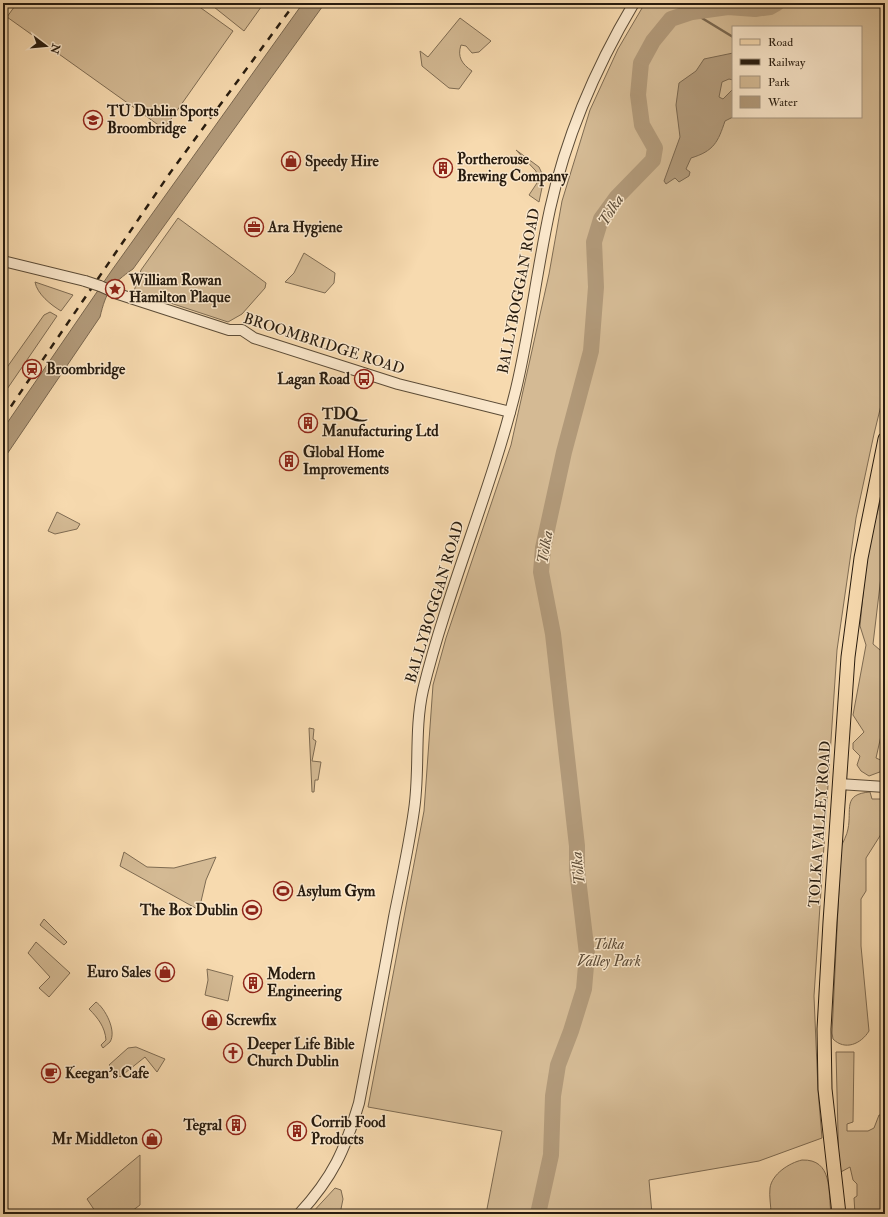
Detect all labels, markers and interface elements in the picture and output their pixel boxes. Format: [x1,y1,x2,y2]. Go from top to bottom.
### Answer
north arrow [26,26,66,66]
legend [732,26,862,118]
text: Road [768,35,793,50]
text: N [47,41,63,56]
text: Railway [768,55,806,70]
text: Park [768,75,790,90]
text: Water [767,95,798,110]
place label: TU Dublin Sports Broombridge [106,102,219,139]
school or university icon: TU Dublin Sports Broombridge [82,109,104,131]
shop icon: Speedy Hire [280,150,302,172]
place label: Portherouse Brewing Company [457,150,569,187]
place label: Speedy Hire [305,152,379,172]
building icon: Portherouse Brewing Company [432,157,454,179]
water label: Tolka [594,191,628,229]
street label: BALLYBOGGAN ROAD [494,206,544,376]
office icon: Ara Hygiene [243,216,265,238]
place label: Ara Hygiene [267,218,343,238]
place label: William Rowan Hamilton Plaque [128,271,231,308]
place icon: William Rowan Hamilton Plaque [104,278,126,300]
street label: BROOMBRIDGE ROAD [241,309,407,379]
station icon: Broombridge [21,358,43,380]
place label: Broombridge [46,360,126,380]
bus stop icon: Lagan Road [353,368,375,390]
place label: Lagan Road [277,370,351,390]
place label: TDQ Manufacturing Ltd [321,405,439,442]
building icon: TDQ Manufacturing Ltd [297,412,319,434]
place label: Global Home Improvements [303,443,389,480]
building icon: Global Home Improvements [278,450,300,472]
street label: BALLYBOGGAN ROAD [401,519,469,685]
water label: Tolka [533,529,557,565]
street label: TOLKA VALLEY ROAD [805,740,835,908]
water label: Tolka [566,850,590,886]
sports icon: Asylum Gym [272,880,294,902]
place label: Asylum Gym [296,882,376,902]
sports icon: The Box Dublin [241,899,263,921]
place label: The Box Dublin [139,901,238,920]
park label: Tolka Valley Park [577,935,641,971]
shop icon: Euro Sales [154,961,176,983]
place label: Euro Sales [87,963,151,982]
place label: Modern Engineering [266,965,343,1002]
building icon: Modern Engineering [242,972,264,994]
shop icon: Screwfix [201,1009,223,1031]
place label: Screwfix [226,1011,277,1030]
place label: Deeper Life Bible Church Dublin [247,1035,355,1071]
church icon: Deeper Life Bible Church Dublin [222,1042,244,1064]
cafe icon: Keegan's Cafe [40,1062,62,1084]
place label: Keegan's Cafe [65,1064,150,1084]
place label: Corrib Food Products [311,1113,386,1149]
building icon: Tegral [225,1114,247,1136]
place label: Tegral [183,1116,222,1136]
building icon: Corrib Food Products [286,1120,308,1142]
shop icon: Mr Middleton [141,1128,163,1150]
place label: Mr Middleton [51,1130,138,1149]

